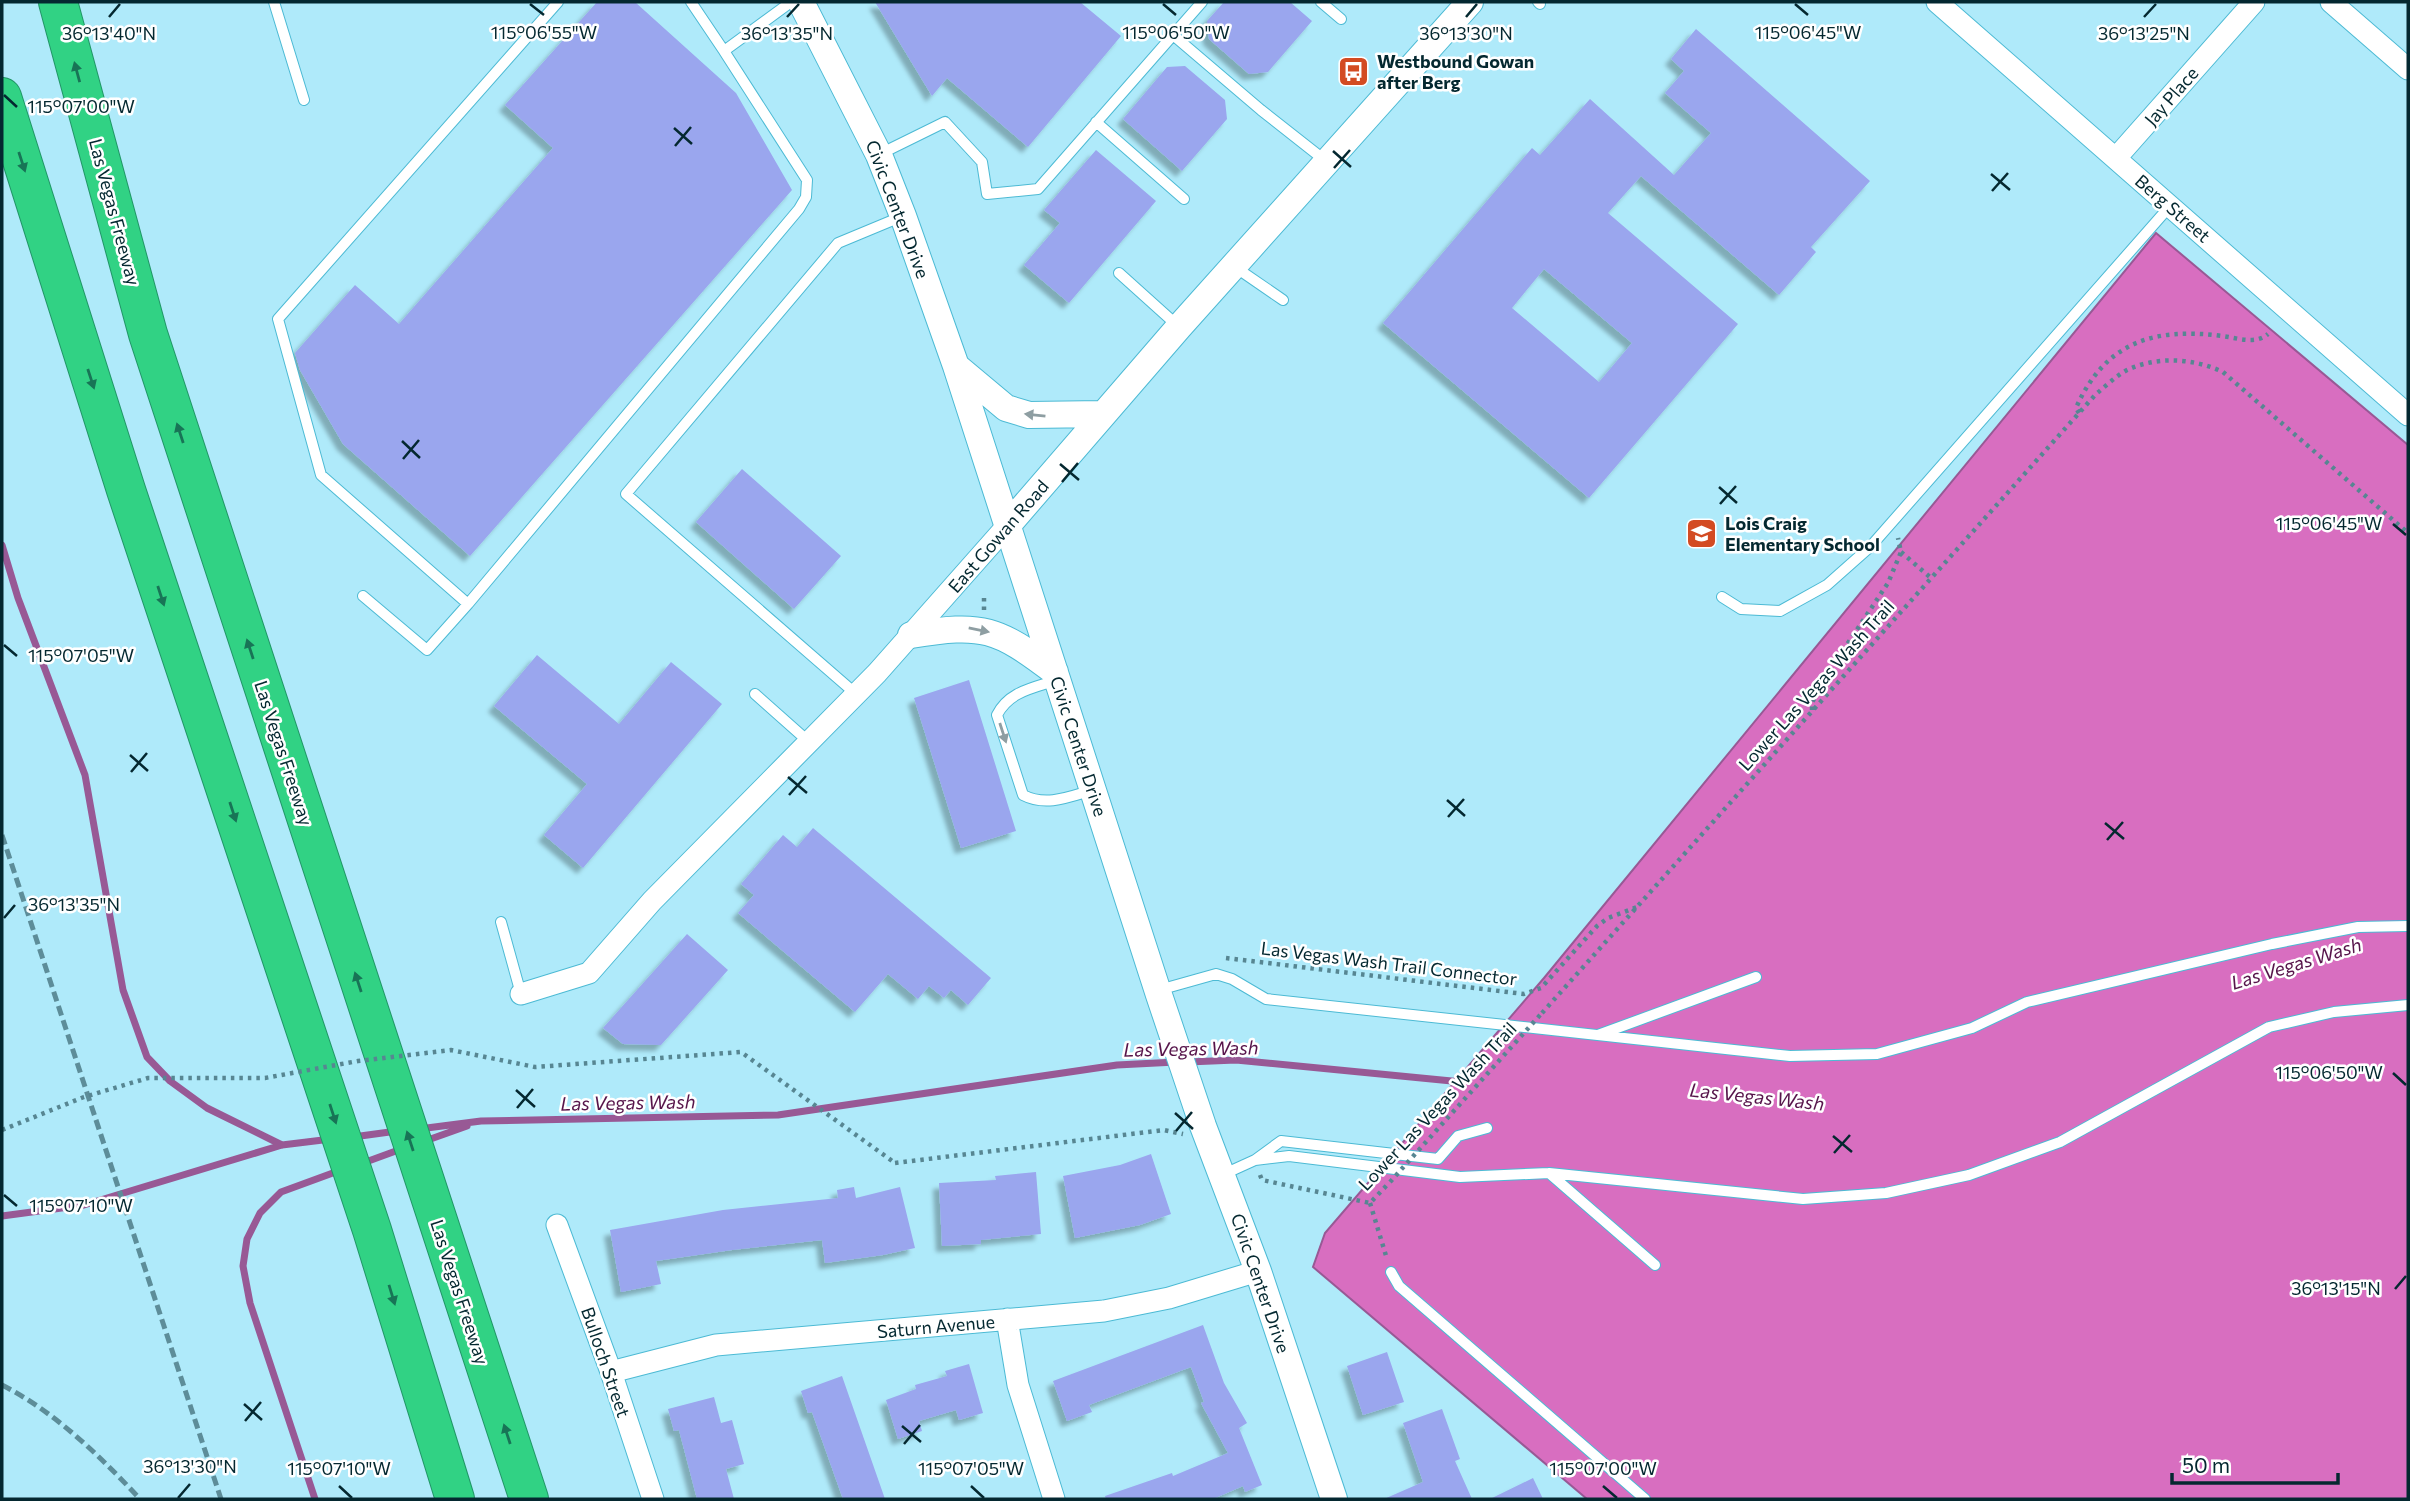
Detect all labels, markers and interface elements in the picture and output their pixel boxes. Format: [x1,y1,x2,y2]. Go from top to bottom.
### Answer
text: 115°06'55"W [491,21,597,43]
text: 115°06'50"W [1122,21,1230,43]
text: 115°06'45"W [1755,21,1861,43]
text: 36°13'40"N [62,22,156,44]
text: 36°13'35"N [741,22,833,44]
text: 36°13'30"N [1419,22,1513,44]
text: 36°13'25"N [2098,22,2190,44]
place label: Westbound Gowan after Berg [1377,50,1534,93]
bus stop icon: Westbound Gowan after Berg [1337,54,1371,88]
one-way arrow [71,61,82,83]
street label: Jay Place [2139,62,2203,130]
text: 115°07'00"W [27,95,135,117]
street label: Las Vegas Freeway [85,136,145,288]
street label: Civic Center Drive [862,137,934,281]
one-way arrow [18,152,28,173]
street label: Berg Street [2131,169,2215,247]
one-way arrow [86,369,96,390]
one-way arrow [1024,409,1046,420]
one-way arrow [174,422,185,443]
street label: East Gowan Road [943,475,1053,597]
place label: Lois Craig Elementary School [1725,512,1880,555]
text: 115°06'45"W [2276,512,2382,534]
school or university icon: Lois Craig Elementary School [1685,516,1719,550]
one-way arrow [156,585,167,606]
street label: Lower Las Vegas Wash Trail [1734,595,1898,775]
one-way arrow [968,625,990,636]
one-way arrow [244,638,255,659]
text: 115°07'05"W [28,644,134,666]
street label: Civic Center Drive [1046,673,1112,819]
street label: Las Vegas Freeway [250,678,318,828]
one-way arrow [998,723,1009,744]
one-way arrow [228,801,238,822]
text: 36°13'35"N [28,893,120,915]
water label: Las Vegas Wash [2228,932,2364,994]
street label: Las Vegas Wash Trail Connector [1260,936,1518,990]
one-way arrow [353,971,363,992]
street label: Lower Las Vegas Wash Trail [1353,1017,1521,1195]
water label: Las Vegas Wash [1123,1035,1259,1061]
text: 115°06'50"W [2275,1061,2383,1083]
water label: Las Vegas Wash [1689,1077,1826,1115]
water label: Las Vegas Wash [560,1089,696,1115]
one-way arrow [328,1103,339,1124]
one-way arrow [404,1131,415,1152]
text: 115°07'10"W [29,1194,133,1216]
street label: Civic Center Drive [1227,1210,1295,1356]
street label: Las Vegas Freeway [426,1217,494,1367]
text: 36°13'15"N [2291,1277,2381,1299]
one-way arrow [387,1285,397,1306]
street label: Bulloch Street [577,1304,635,1420]
street label: Saturn Avenue [876,1310,996,1342]
one-way arrow [501,1424,512,1445]
scale bar [2172,1442,2338,1486]
text: 50 m [2182,1452,2230,1477]
text: 36°13'30"N [143,1455,237,1477]
text: 115°07'10"W [287,1457,391,1479]
text: 115°07'05"W [918,1457,1024,1479]
text: 115°07'00"W [1549,1457,1657,1479]

